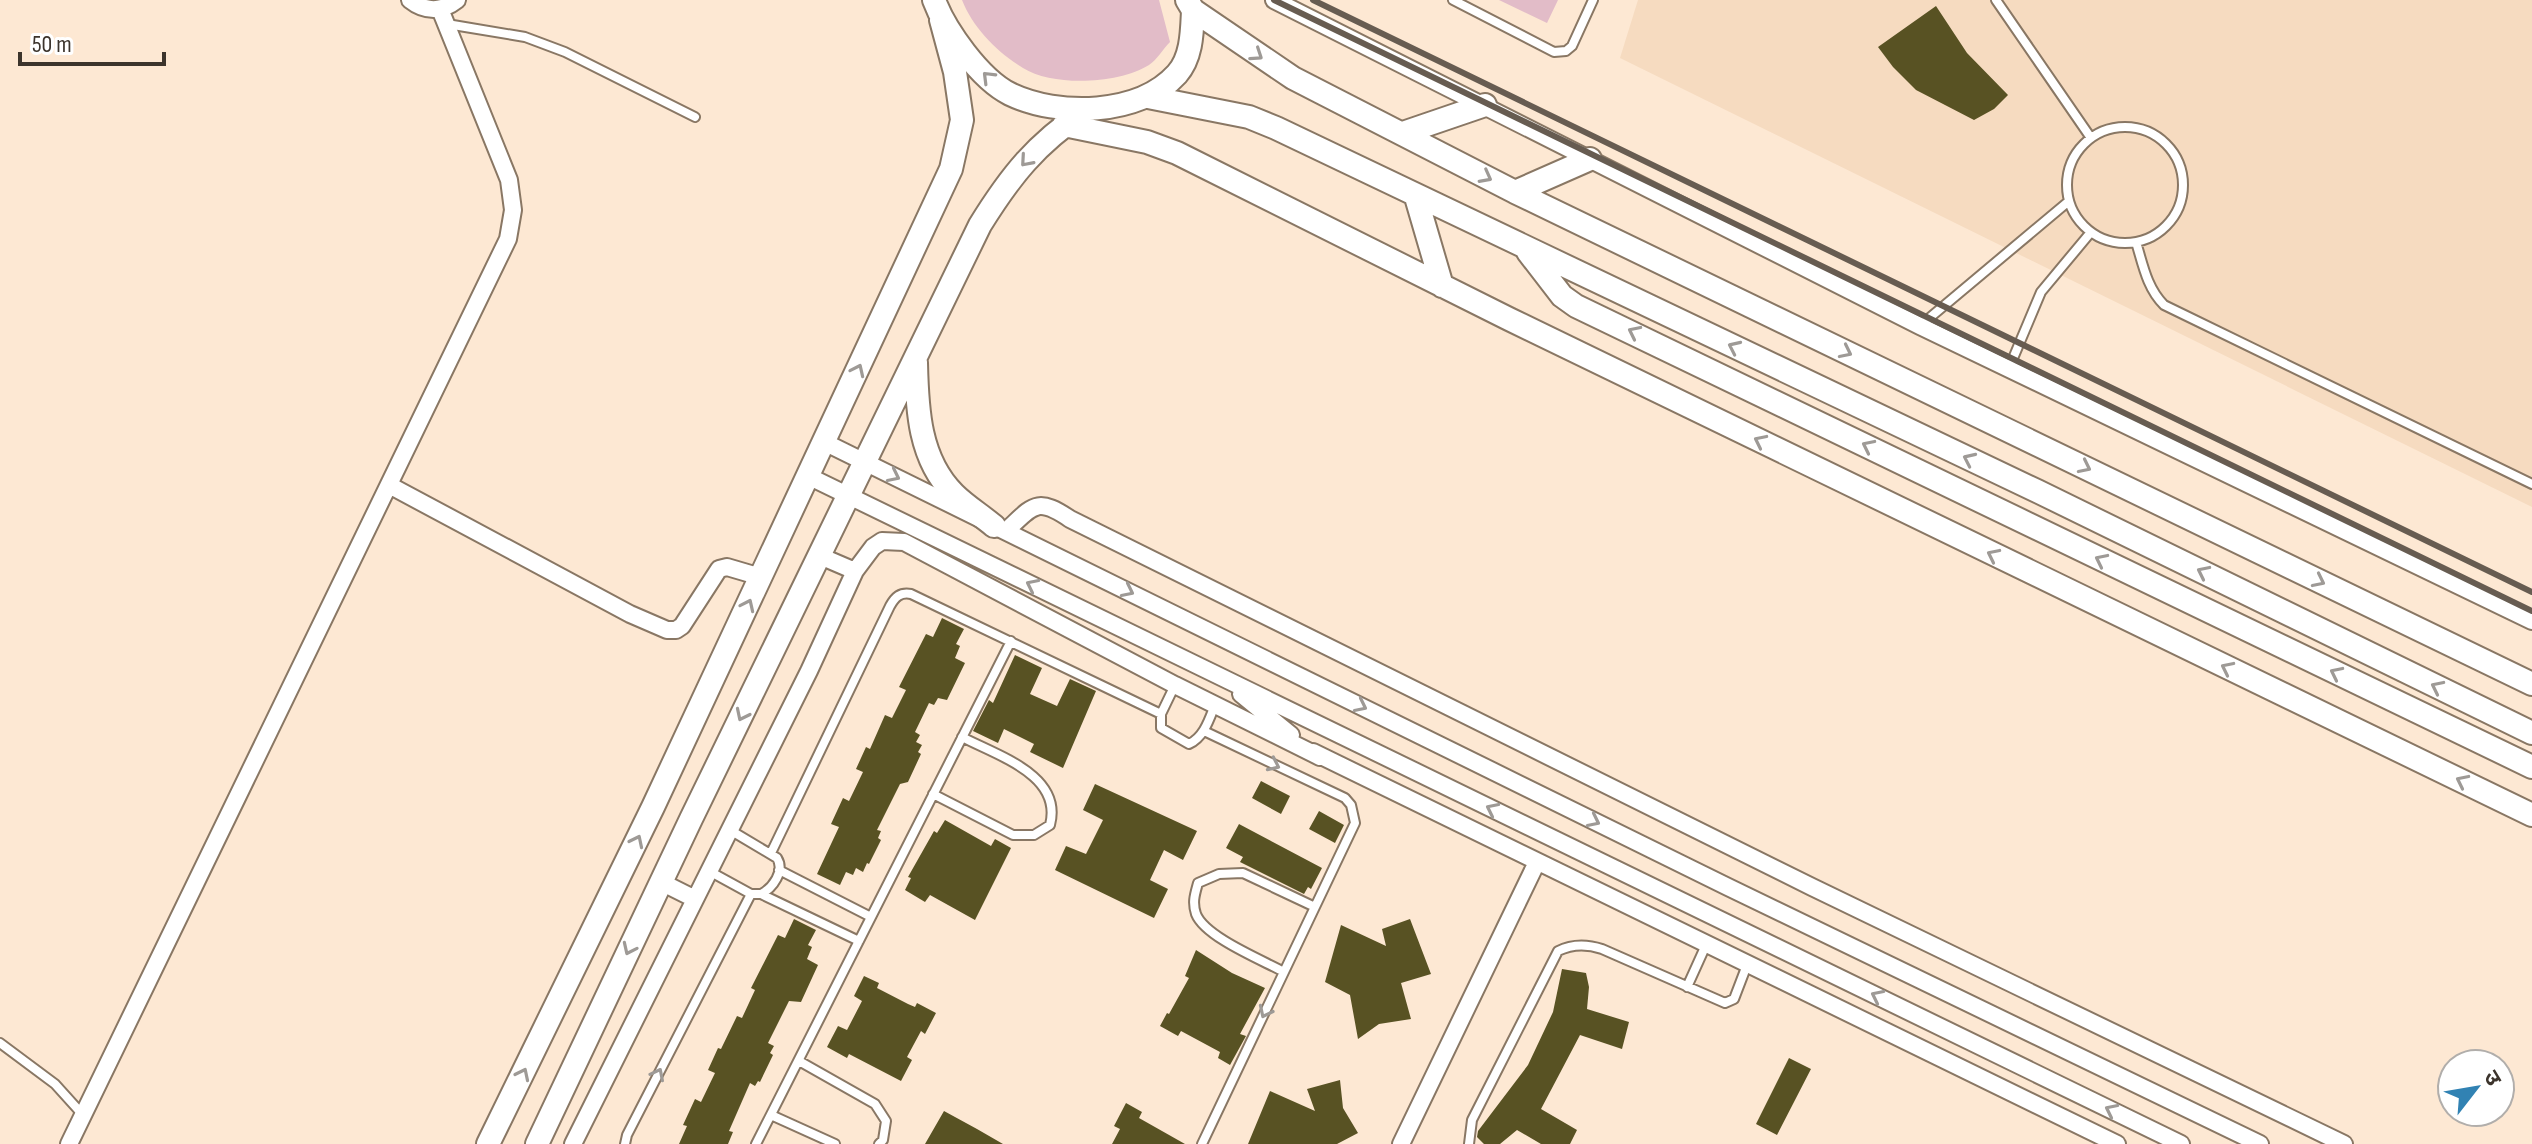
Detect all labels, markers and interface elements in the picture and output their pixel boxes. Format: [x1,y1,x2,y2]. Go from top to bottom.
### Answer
scale bar [20,16,164,66]
text: 50 m [32,30,72,59]
one-way arrow [1248,45,1263,60]
one-way arrow [983,71,997,86]
one-way arrow [1021,152,1036,167]
one-way arrow [1478,168,1493,183]
one-way arrow [1627,326,1642,342]
one-way arrow [1728,341,1743,357]
one-way arrow [1838,342,1852,358]
one-way arrow [848,363,864,378]
one-way arrow [1753,435,1768,451]
one-way arrow [1861,440,1876,456]
one-way arrow [1963,453,1978,469]
one-way arrow [2076,458,2091,473]
one-way arrow [886,467,901,482]
one-way arrow [1987,549,2002,565]
one-way arrow [2095,554,2110,570]
one-way arrow [2197,566,2212,582]
one-way arrow [2310,571,2325,586]
one-way arrow [1025,579,1040,595]
one-way arrow [1119,581,1134,597]
one-way arrow [738,599,754,614]
one-way arrow [2221,662,2236,678]
one-way arrow [2329,667,2344,683]
one-way arrow [2430,681,2445,696]
one-way arrow [1352,696,1367,712]
one-way arrow [736,707,752,722]
one-way arrow [1266,755,1281,771]
one-way arrow [2455,775,2470,791]
one-way arrow [1486,803,1501,819]
one-way arrow [1586,811,1601,827]
one-way arrow [627,834,643,849]
one-way arrow [623,941,639,956]
one-way arrow [1871,990,1885,1006]
one-way arrow [1259,1004,1275,1019]
north arrow [2436,1048,2516,1128]
text: उ [2477,1066,2507,1092]
one-way arrow [649,1067,664,1082]
one-way arrow [513,1068,529,1082]
one-way arrow [2104,1104,2119,1120]

